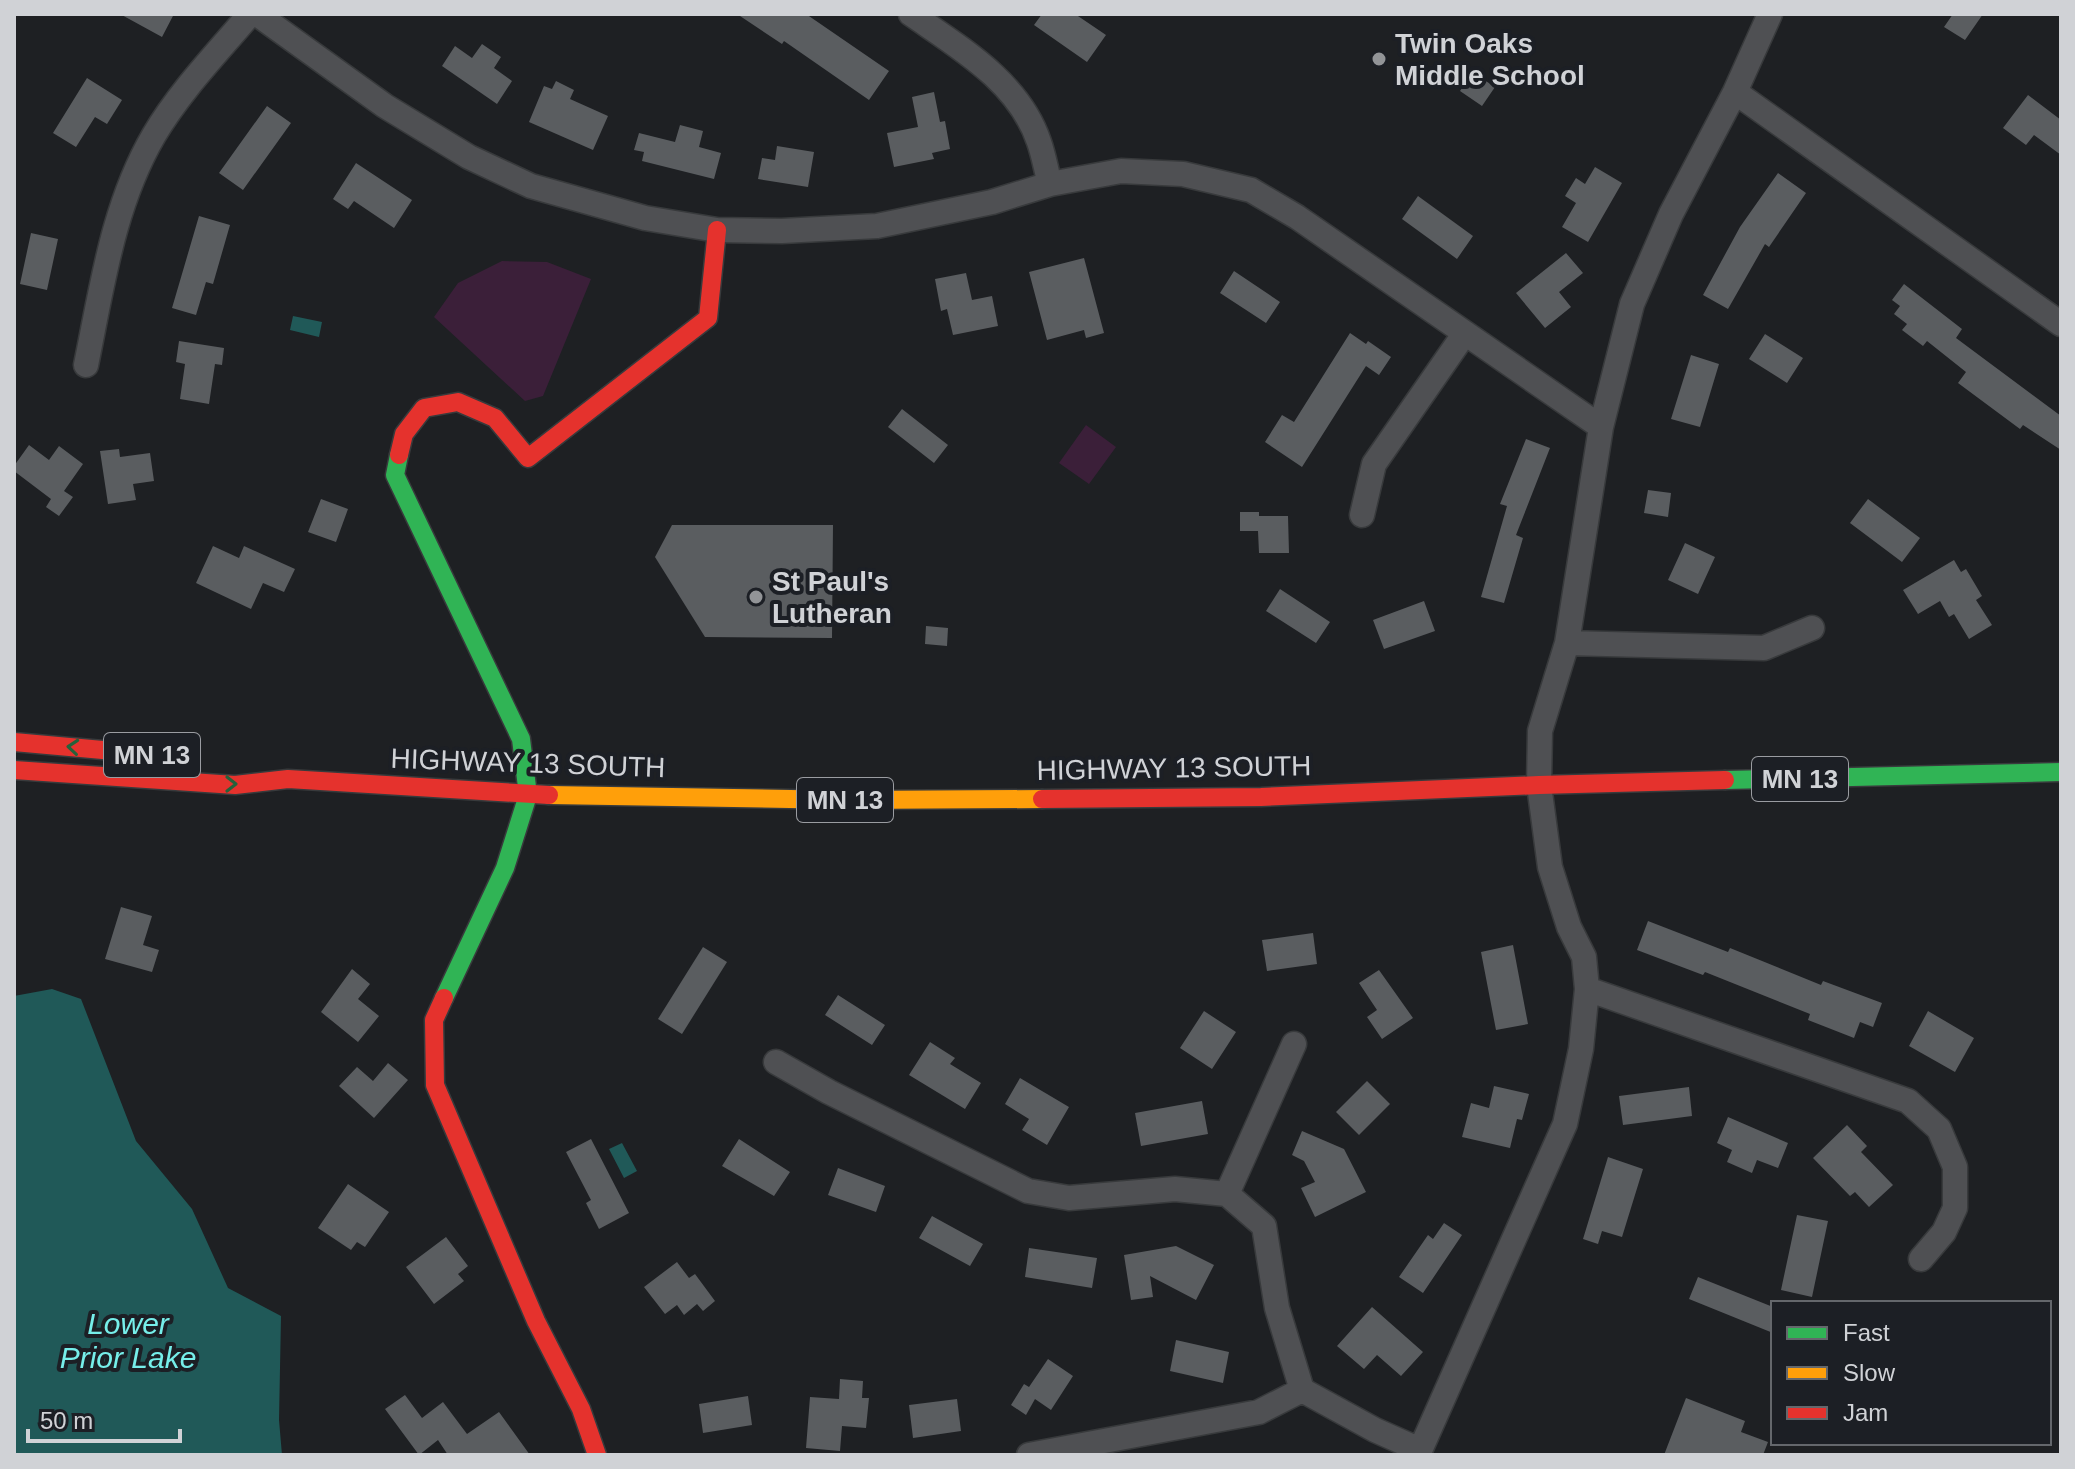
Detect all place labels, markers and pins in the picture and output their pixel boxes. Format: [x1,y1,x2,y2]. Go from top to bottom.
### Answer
place label: Twin Oaks Middle School [1395,28,1585,91]
marker: Twin Oaks Middle School [1370,50,1388,68]
place label: St Paul's Lutheran [772,566,892,629]
marker: St Paul's Lutheran [747,588,765,606]

